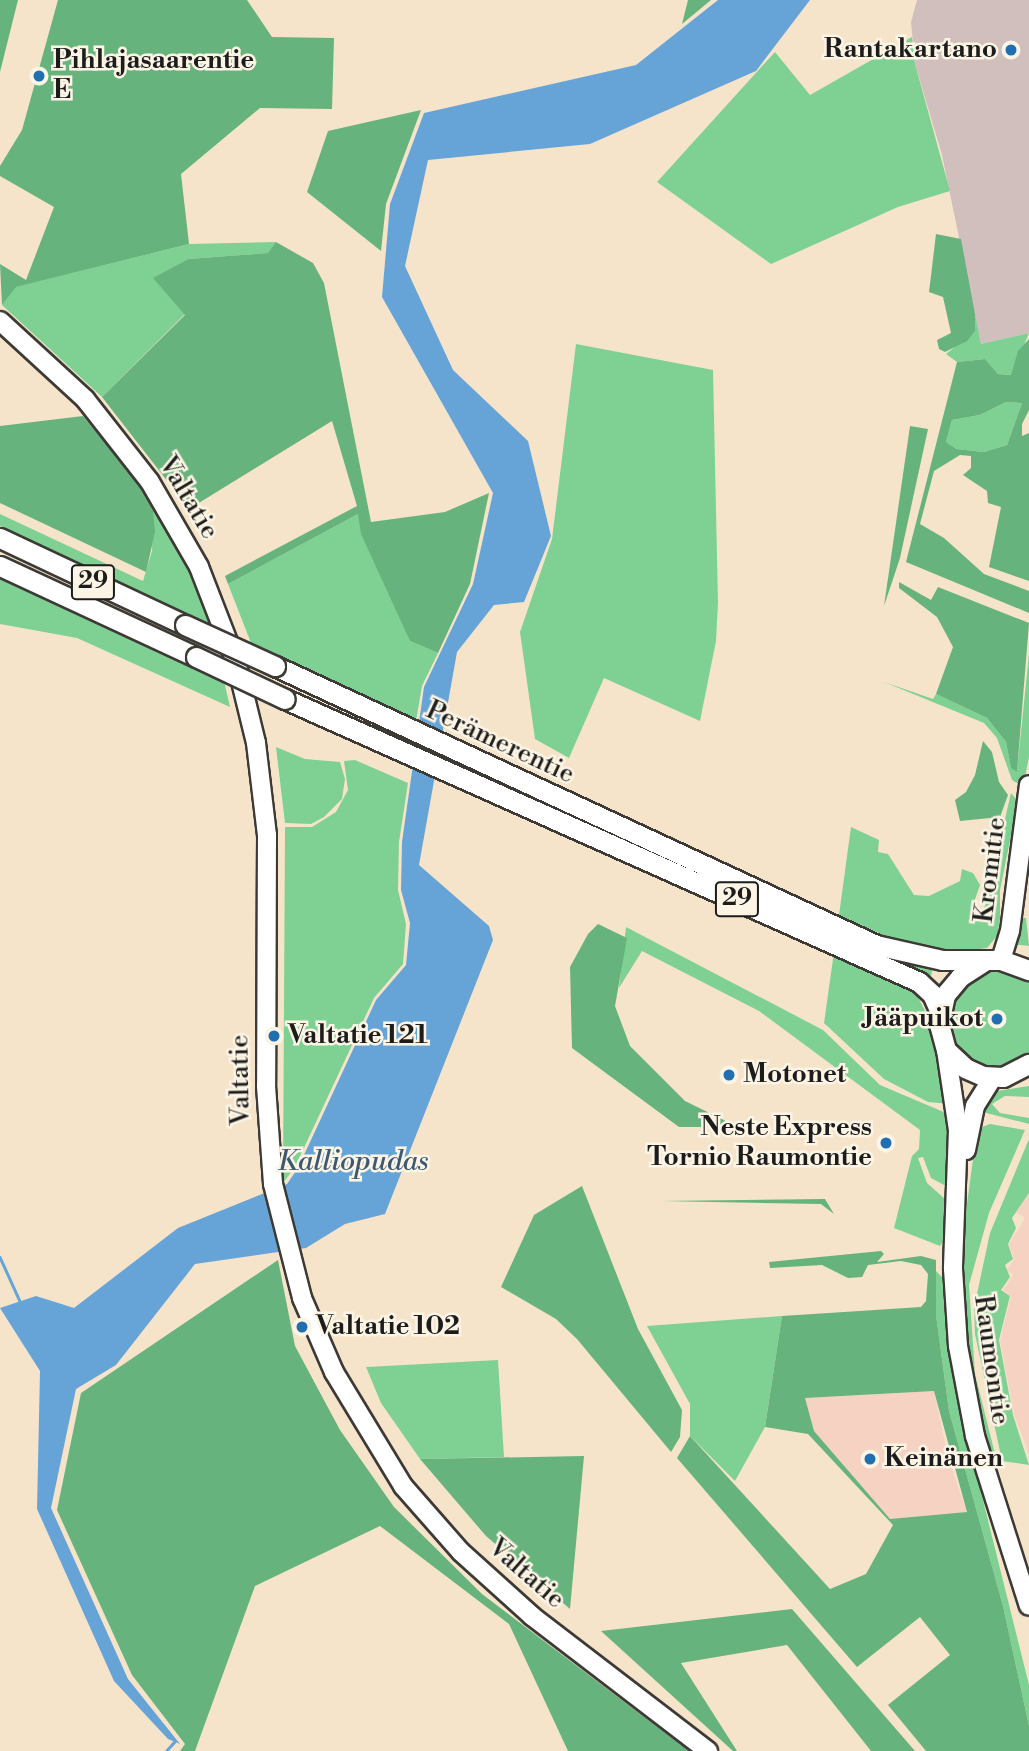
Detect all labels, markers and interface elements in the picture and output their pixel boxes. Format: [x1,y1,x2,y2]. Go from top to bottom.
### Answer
place label: Rantakartano [824,34,997,66]
marker: Rantakartano [1003,42,1019,58]
place label: Pihlajasaarentie E [53,45,254,106]
marker: Pihlajasaarentie E [31,68,47,84]
street label: Valtatie [151,451,225,545]
road number: 29 [70,562,116,602]
street label: Perämerentie [421,695,579,791]
street label: Kromitie [969,815,1013,925]
road number: 29 [714,878,760,919]
place label: Jääpuikot [864,1003,983,1035]
marker: Jääpuikot [989,1011,1005,1027]
place label: Valtatie 121 [288,1020,428,1052]
marker: Valtatie 121 [266,1028,282,1044]
street label: Valtatie [225,1034,257,1126]
place label: Motonet [743,1059,846,1091]
marker: Motonet [721,1067,737,1083]
place label: Neste Express Tornio Raumontie [647,1112,872,1174]
marker: Neste Express Tornio Raumontie [878,1135,894,1151]
water label: Kalliopudas [277,1145,429,1179]
street label: Raumontie [966,1293,1016,1427]
place label: Valtatie 102 [316,1311,460,1343]
marker: Valtatie 102 [294,1319,310,1335]
place label: Keinänen [884,1443,1003,1475]
marker: Keinänen [862,1451,878,1467]
street label: Valtatie [481,1532,571,1616]

